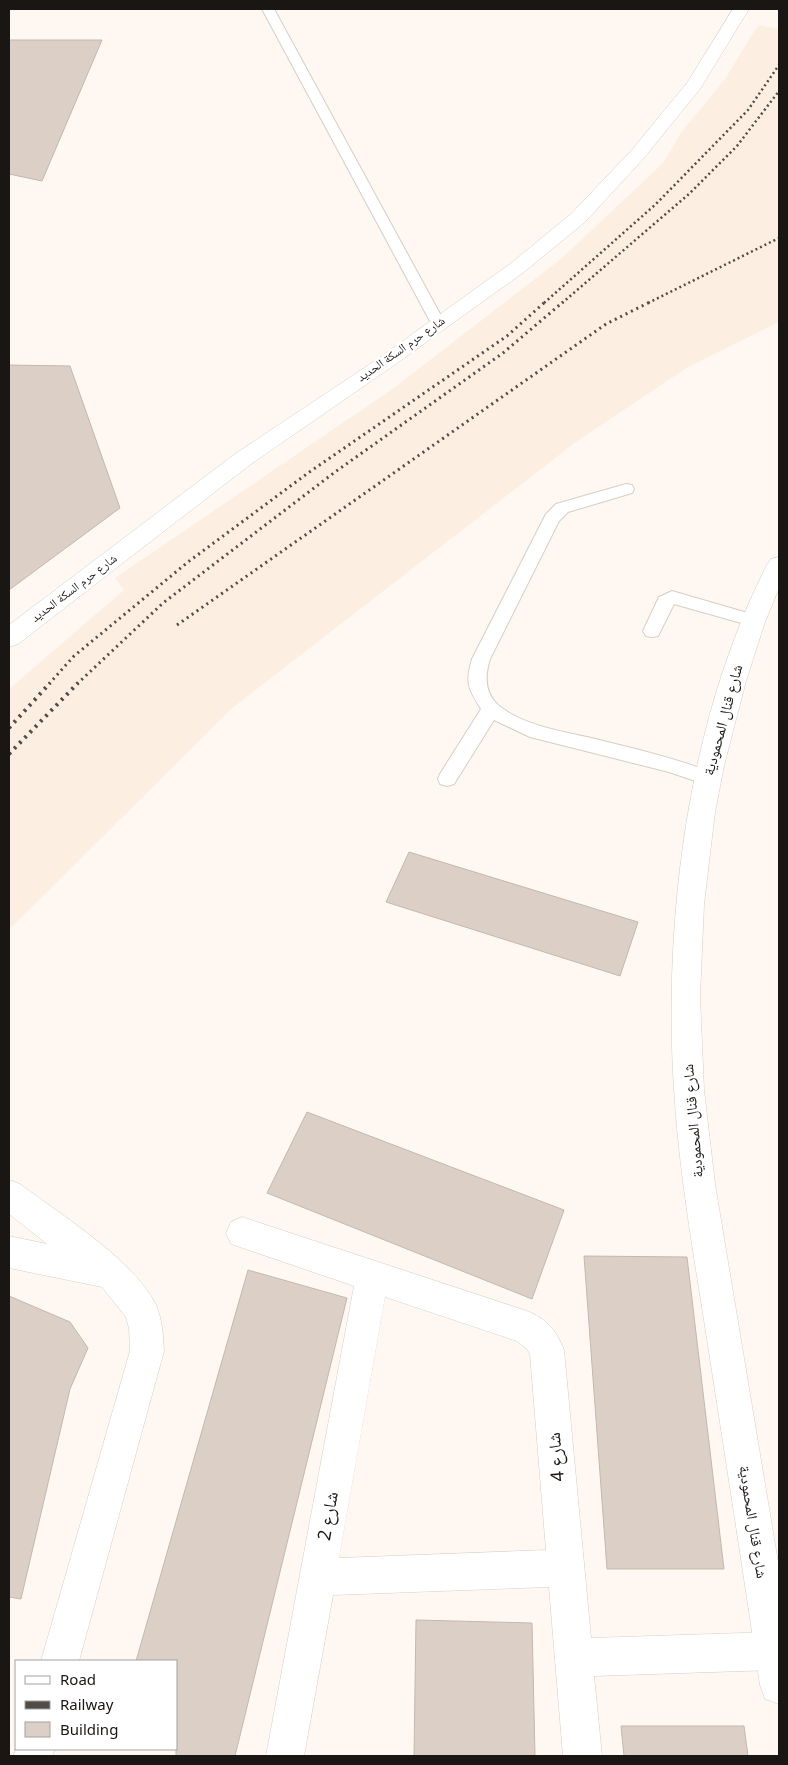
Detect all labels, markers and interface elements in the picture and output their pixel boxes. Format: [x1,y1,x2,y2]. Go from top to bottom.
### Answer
street label: شارع حرم السكة الحديد [353,312,448,385]
street label: شارع حرم السكة الحديد [27,550,120,626]
street label: شارع قنال المحمودية [698,662,747,778]
street label: شارع قنال المحمودية [677,1063,708,1179]
street label: شارع 4 [541,1432,569,1483]
street label: شارع قنال المحمودية [734,1464,773,1580]
street label: شارع 2 [311,1490,343,1542]
legend [15,1660,178,1750]
text: Road [60,1669,96,1689]
text: Railway [60,1694,114,1714]
text: Building [60,1719,118,1739]

